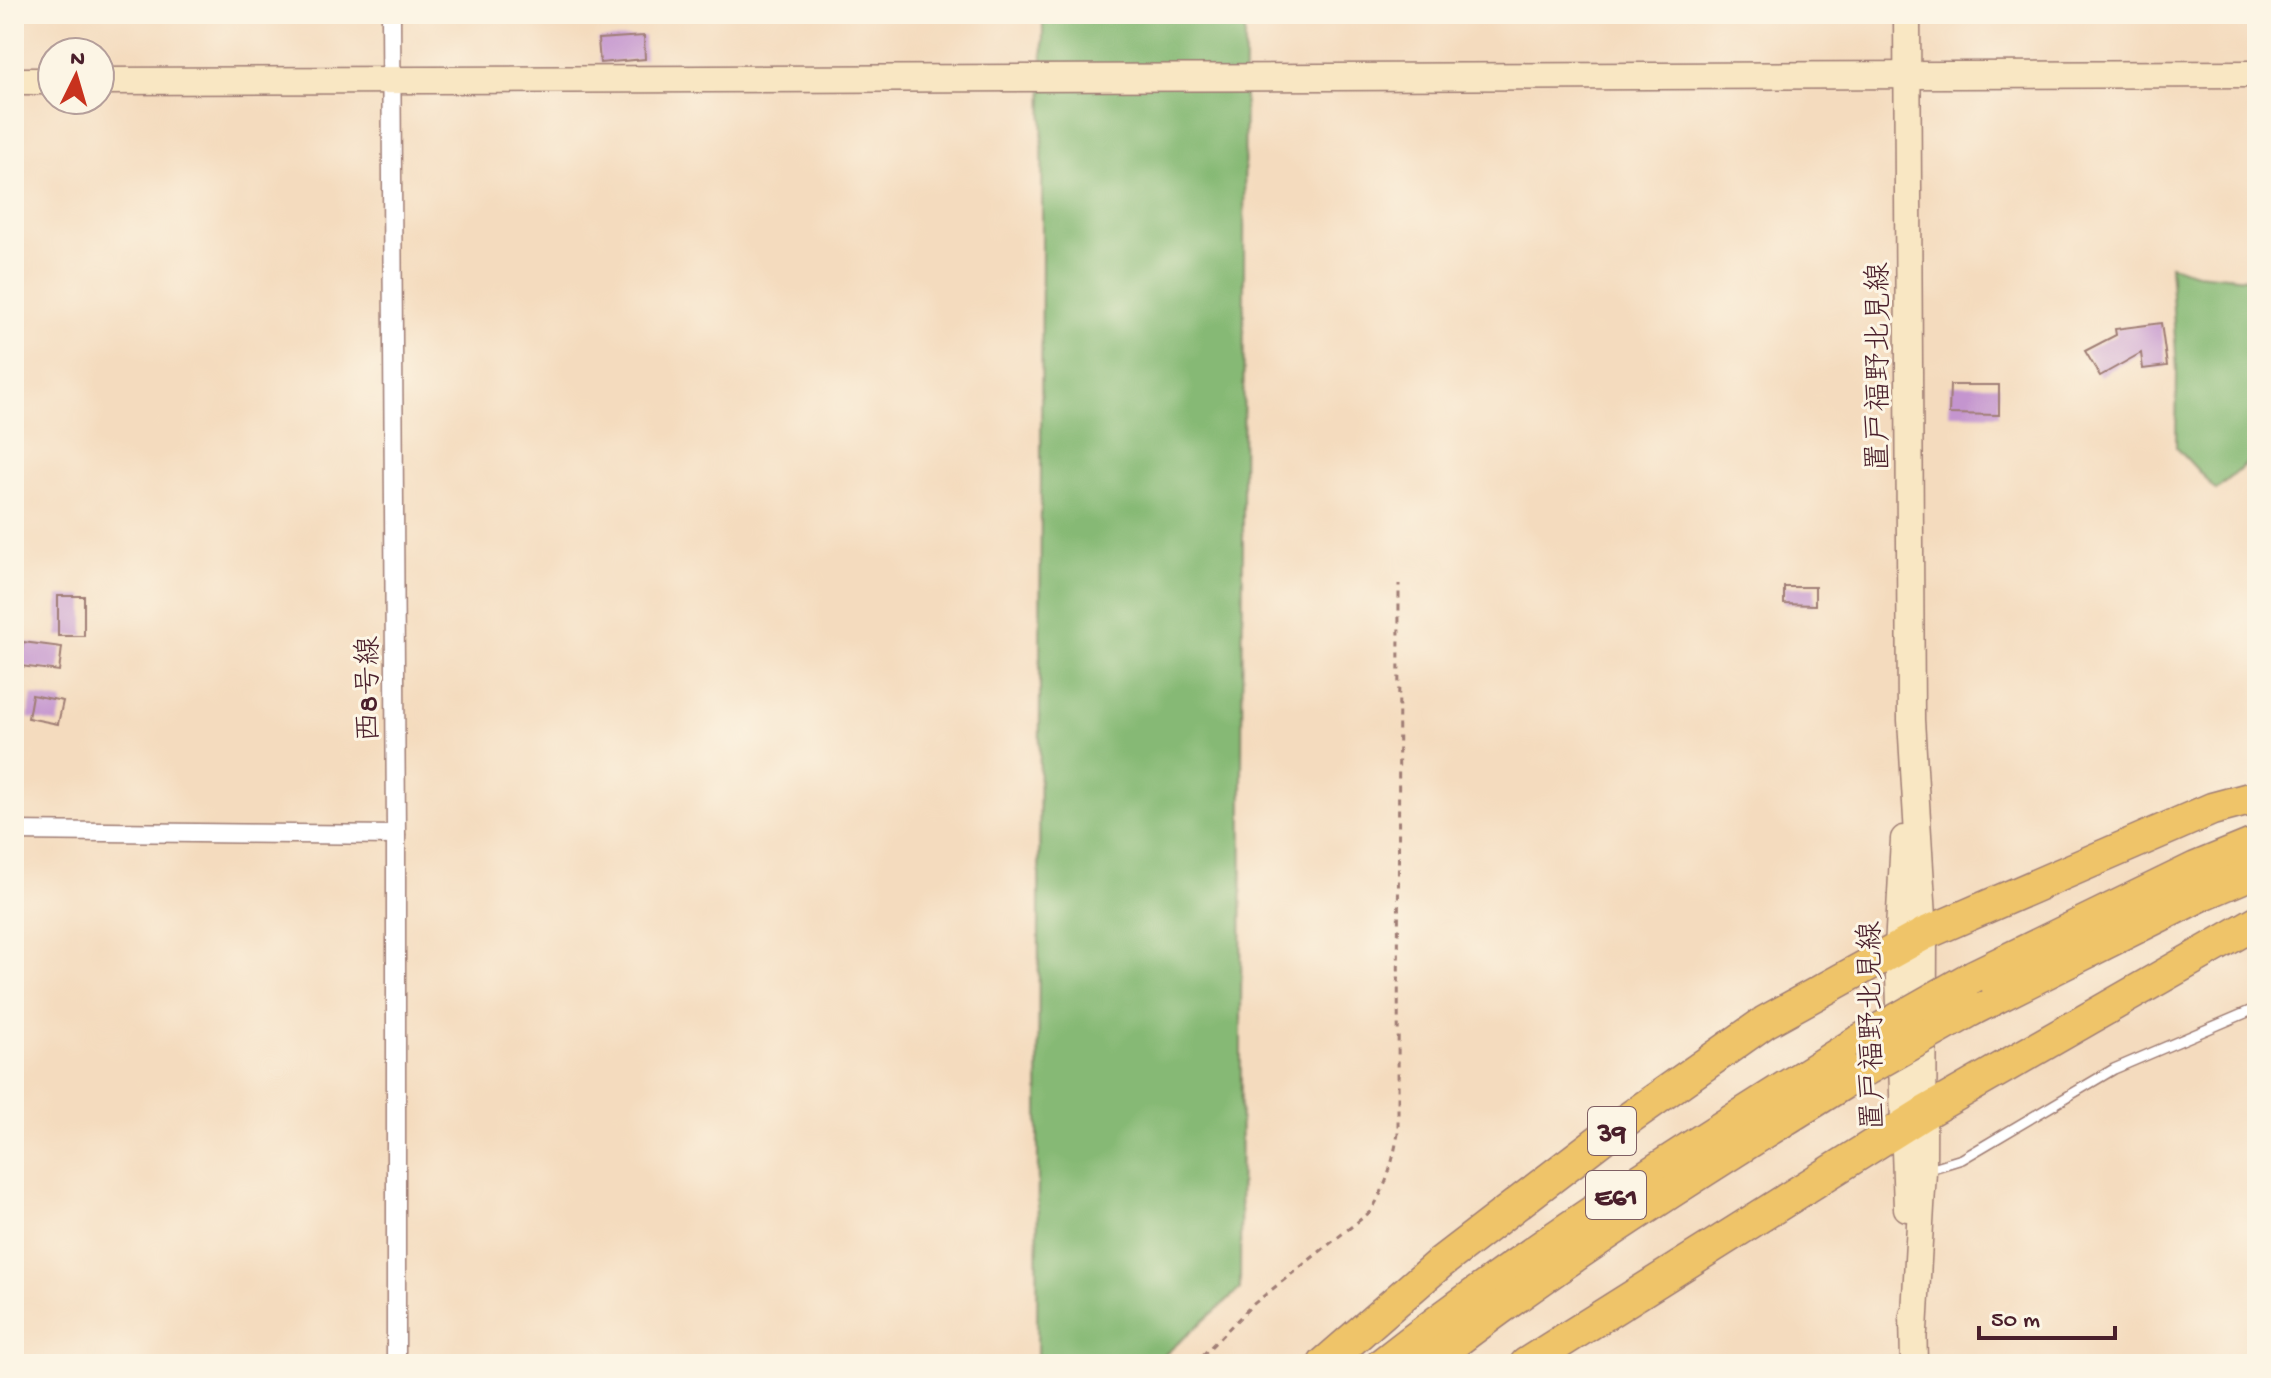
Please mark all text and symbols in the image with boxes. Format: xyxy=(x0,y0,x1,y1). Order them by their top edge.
north arrow xyxy=(36,36,116,116)
text: N xyxy=(69,46,86,74)
street label: 置戸福野北見線 xyxy=(1862,262,1899,472)
street label: 西8号線 xyxy=(352,636,389,742)
street label: 置戸福野北見線 xyxy=(1853,921,1894,1131)
road number: 39 xyxy=(1588,1107,1636,1155)
road number: E61 xyxy=(1586,1171,1646,1219)
scale bar xyxy=(1979,1290,2115,1340)
text: 50 m xyxy=(1991,1307,2040,1336)

